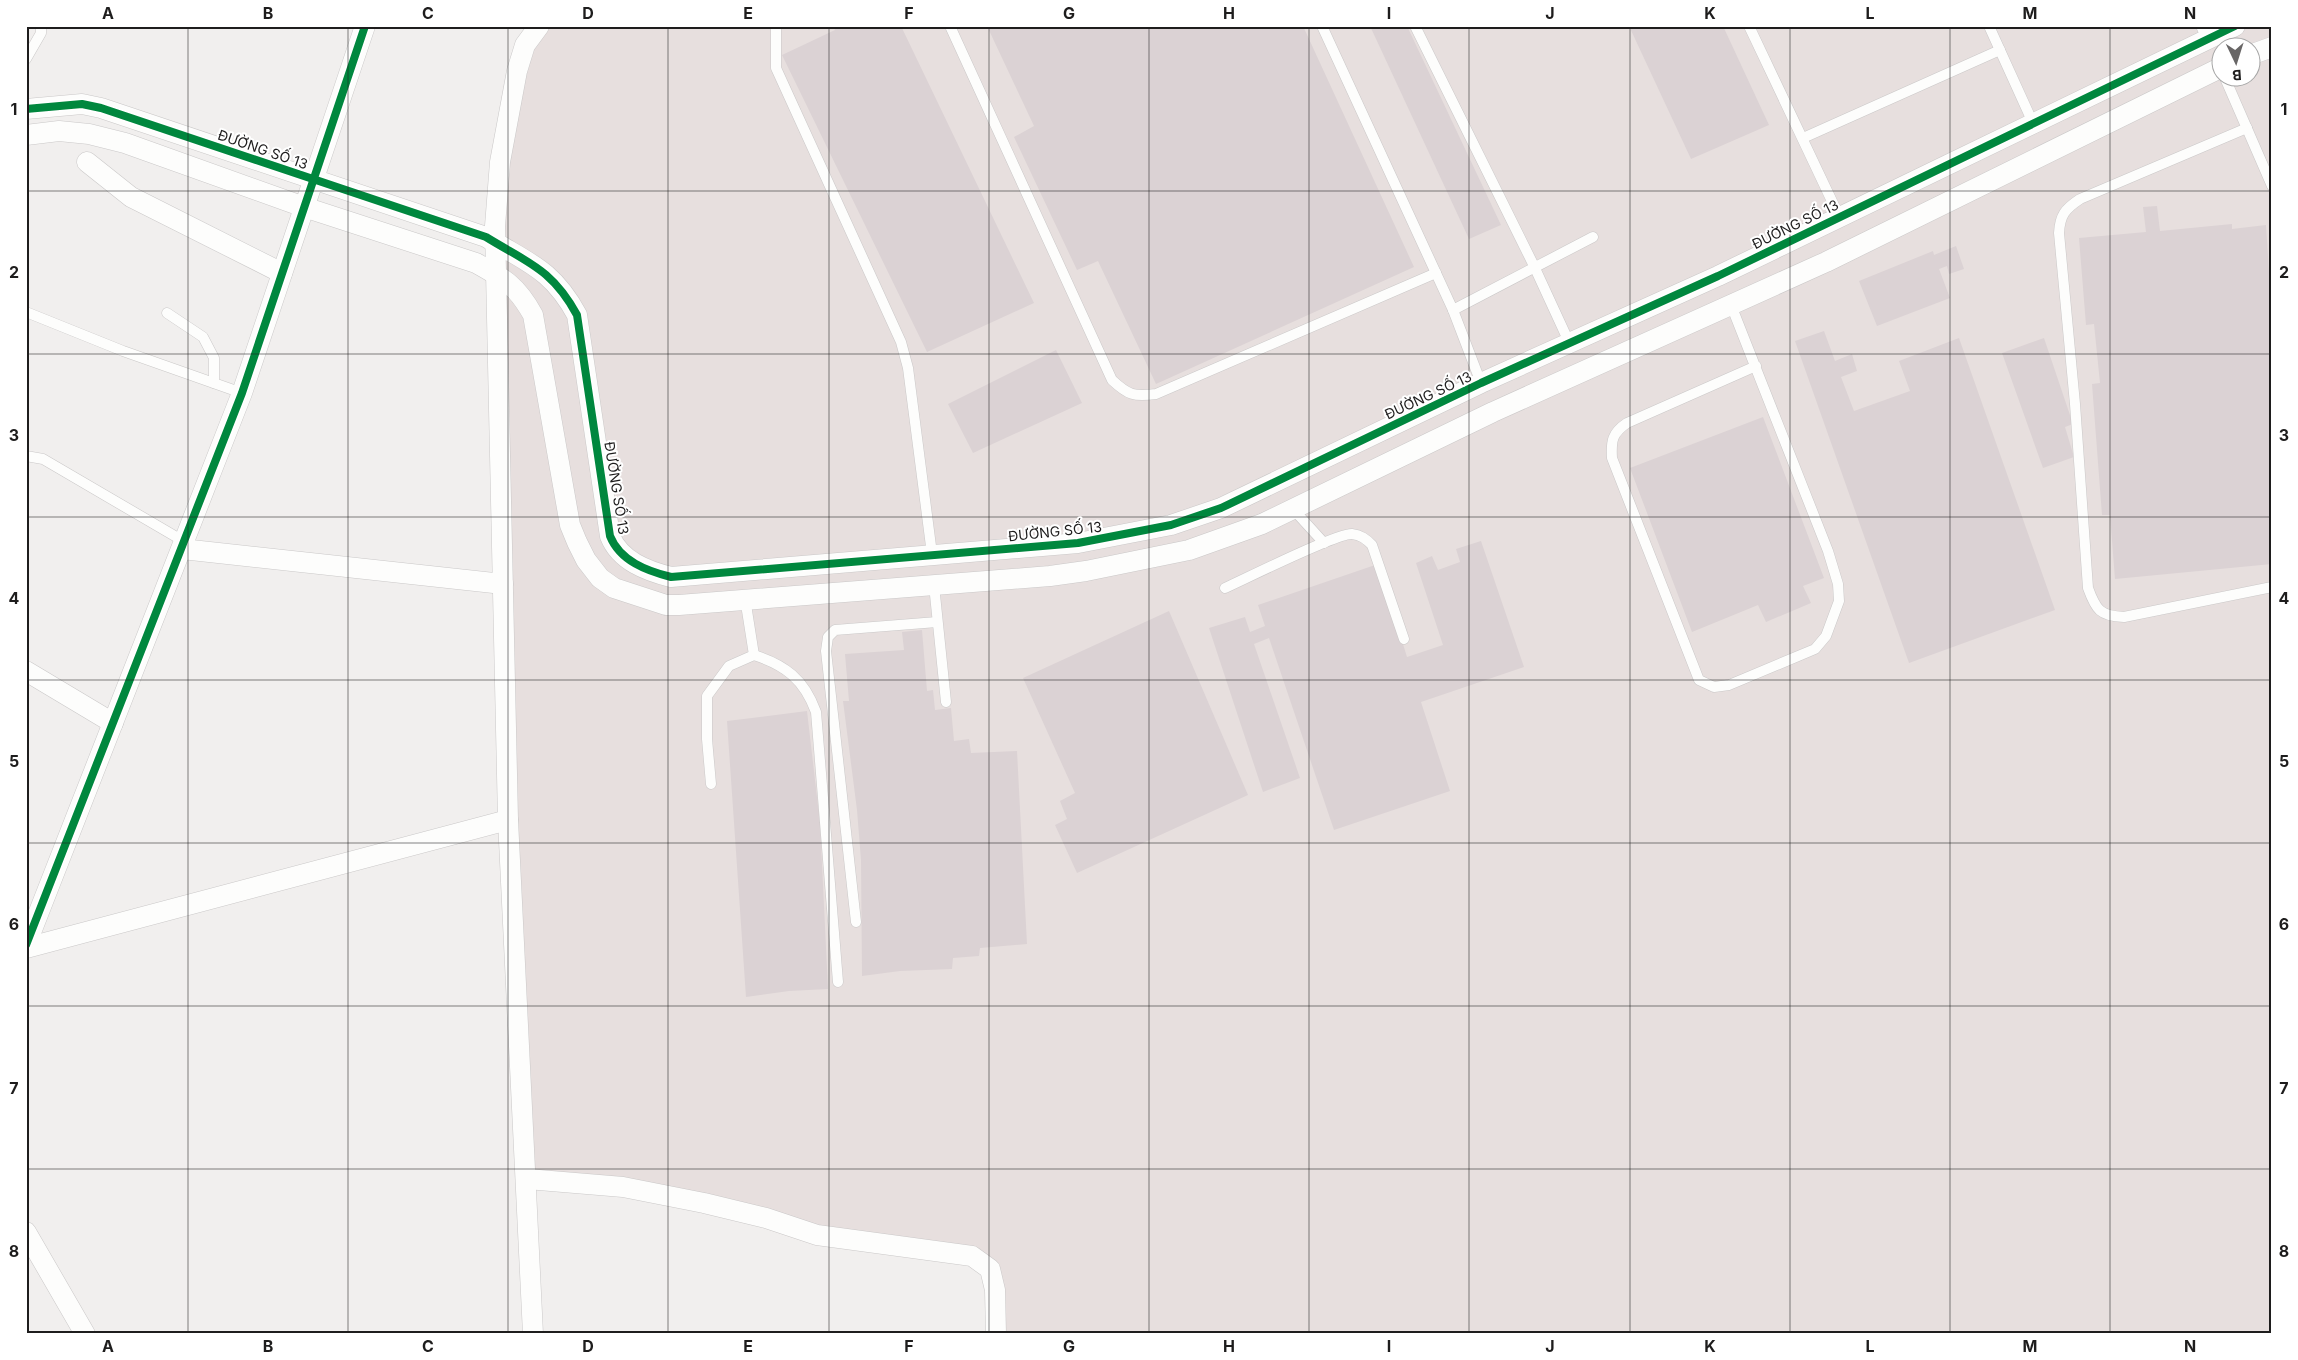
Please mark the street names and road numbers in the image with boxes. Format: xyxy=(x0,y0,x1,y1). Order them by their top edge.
street label: ĐƯỜNG SỐ 13 xyxy=(216,123,311,172)
street label: ĐƯỜNG SỐ 13 xyxy=(1748,193,1841,252)
street label: ĐƯỜNG SỐ 13 xyxy=(1381,365,1474,423)
street label: ĐƯỜNG SỐ 13 xyxy=(601,440,636,536)
street label: ĐƯỜNG SỐ 13 xyxy=(1007,515,1103,544)

